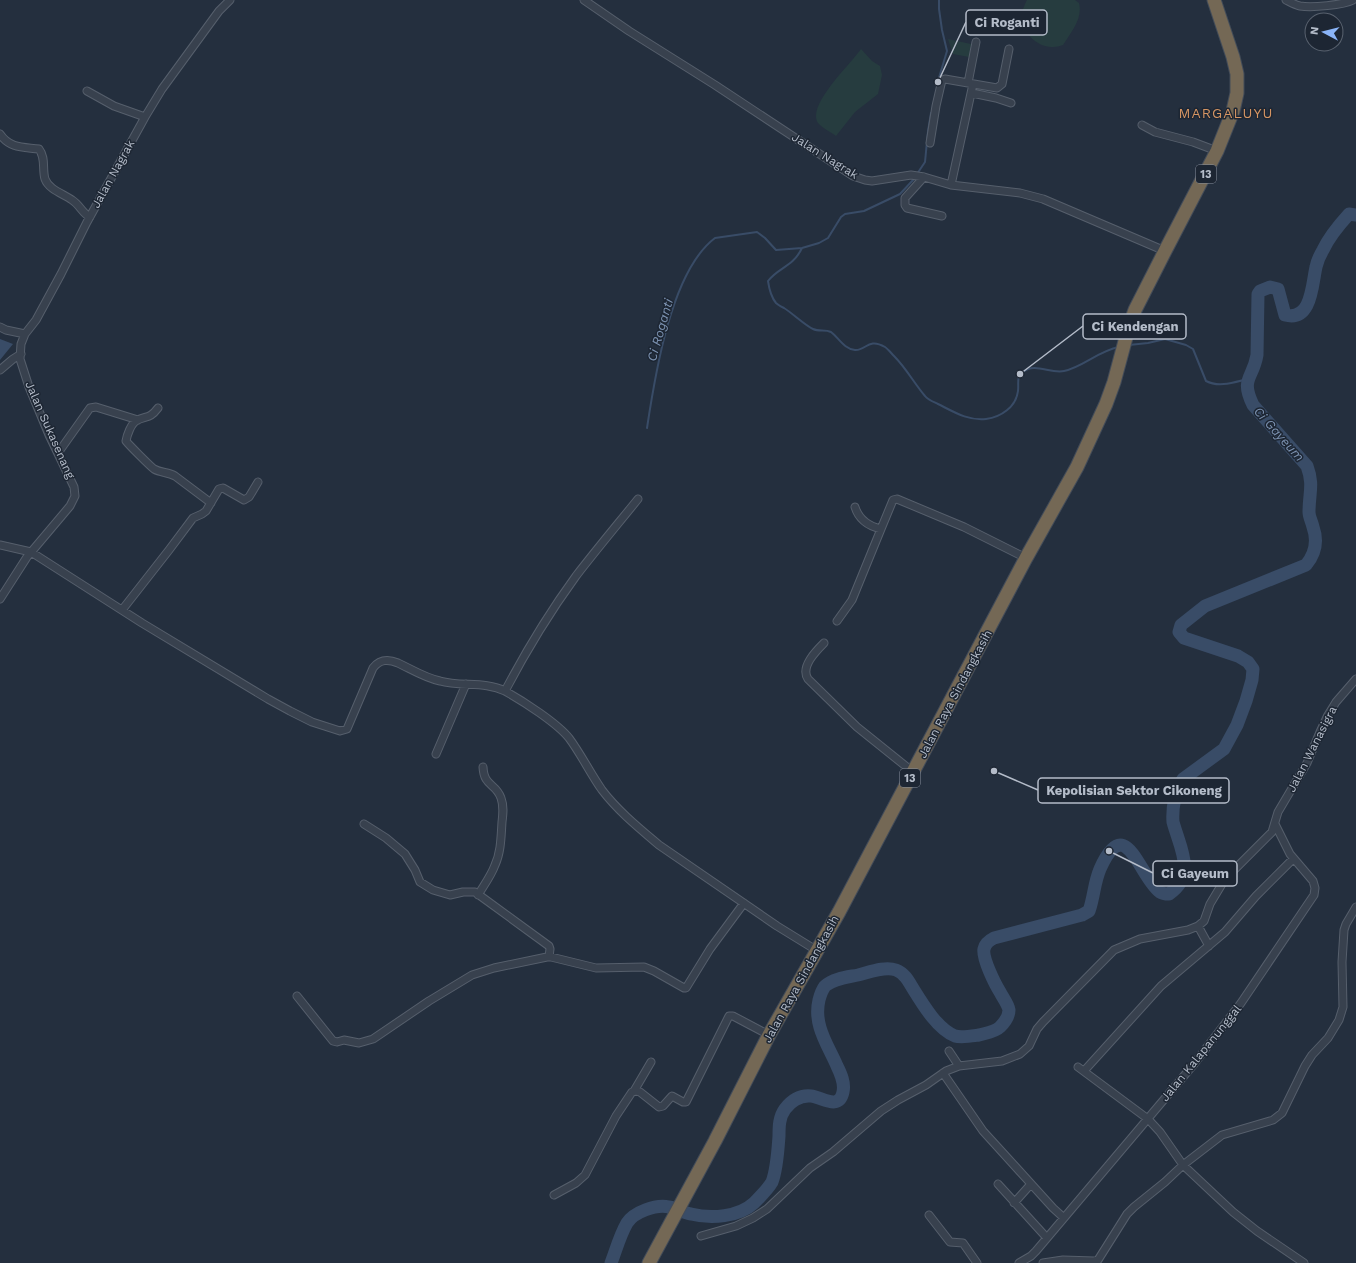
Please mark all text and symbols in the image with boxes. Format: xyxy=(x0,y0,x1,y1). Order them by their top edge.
callout: Ci Roganti xyxy=(966,10,1047,35)
north arrow xyxy=(1304,12,1344,52)
text: Ci Roganti xyxy=(974,15,1040,30)
text: N xyxy=(1308,26,1322,36)
district label: MARGALUYU xyxy=(1179,105,1273,121)
street label: Jalan Nagrak xyxy=(789,130,861,182)
street label: Jalan Nagrak xyxy=(89,137,138,210)
road number: 13 xyxy=(1196,165,1216,183)
water label: Ci Roganti xyxy=(644,296,676,363)
callout: Ci Kendengan xyxy=(1083,314,1186,339)
text: Ci Kendengan xyxy=(1091,319,1179,334)
street label: Jalan Sukasenang xyxy=(22,379,78,481)
water label: Ci Gayeum xyxy=(1251,404,1307,464)
street label: Jalan Raya Sindangkasih xyxy=(915,627,995,761)
street label: Jalan Wanasigra xyxy=(1284,704,1340,794)
road number: 13 xyxy=(900,769,920,787)
callout: Kepolisian Sektor Cikoneng xyxy=(1038,778,1229,803)
text: Kepolisian Sektor Cikoneng xyxy=(1046,783,1223,798)
callout: Ci Gayeum xyxy=(1153,861,1237,886)
text: Ci Gayeum xyxy=(1161,866,1229,881)
street label: Jalan Raya Sindangkasih xyxy=(760,913,842,1045)
street label: Jalan Kalapanunggal xyxy=(1158,1002,1244,1104)

